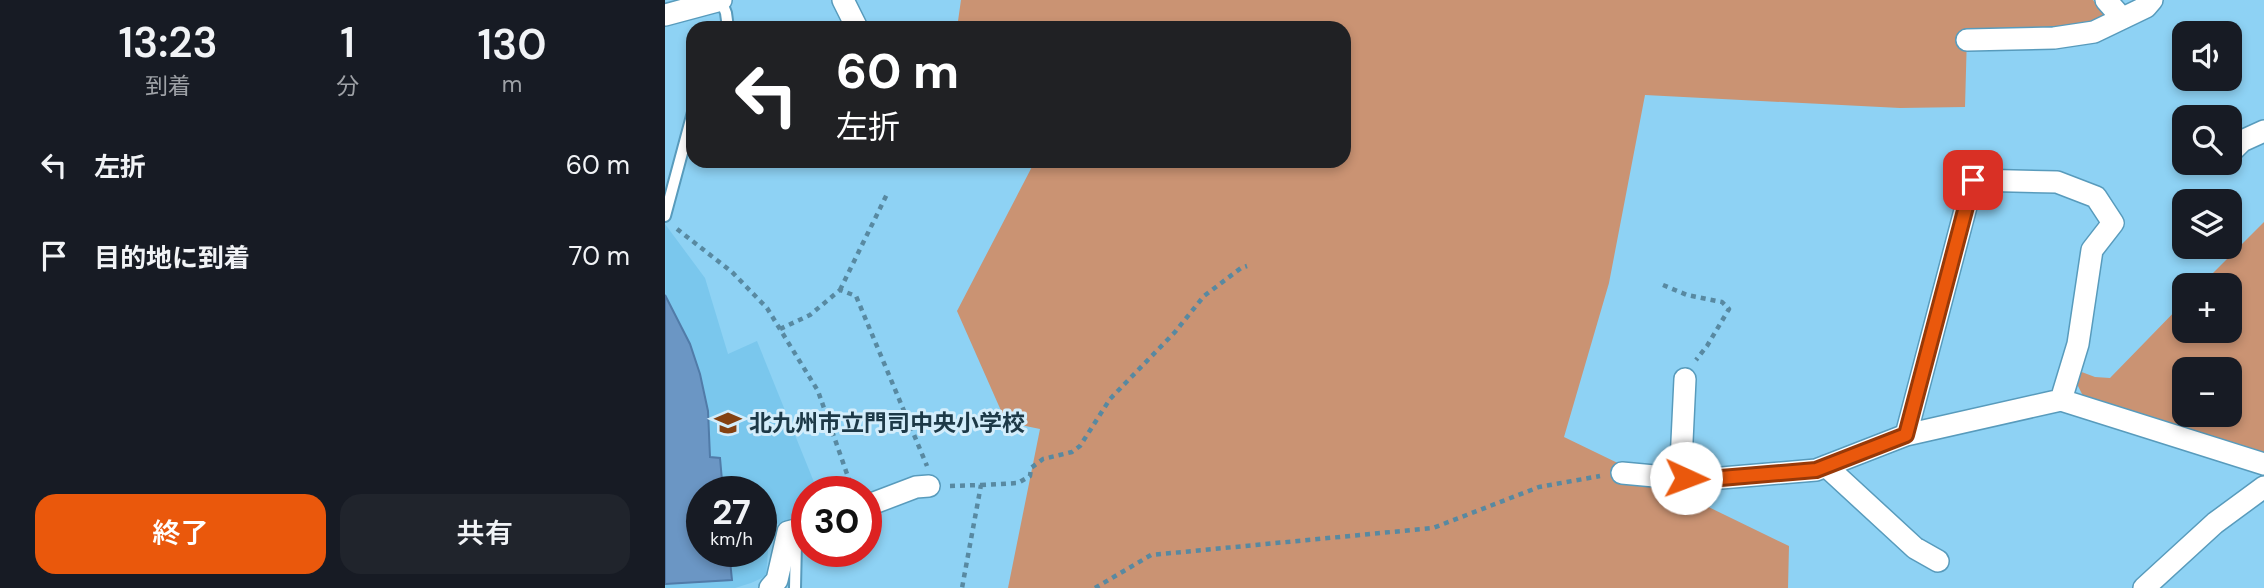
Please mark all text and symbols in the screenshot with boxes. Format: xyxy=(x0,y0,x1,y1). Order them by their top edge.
text: 13:23 xyxy=(118,15,218,70)
text: 1 xyxy=(340,15,355,70)
text: 130 xyxy=(477,17,547,72)
map controls xyxy=(2172,21,2242,427)
button: sound xyxy=(2172,21,2242,91)
text: 60 m xyxy=(836,39,959,103)
icon: left xyxy=(721,49,812,140)
text: m xyxy=(502,69,522,99)
text: 到着 xyxy=(145,71,191,101)
text: 分 xyxy=(336,71,359,101)
button: search xyxy=(2172,105,2242,175)
text: 左折 xyxy=(836,106,900,148)
icon: left xyxy=(35,146,73,184)
text: 60 m xyxy=(566,148,630,182)
text: 左折 xyxy=(94,150,146,184)
pin xyxy=(1943,150,2003,210)
icon: arrive xyxy=(1954,161,1992,199)
button: layers xyxy=(2172,189,2242,259)
icon: arrive xyxy=(35,237,73,275)
text: 70 m xyxy=(569,239,630,273)
text: 目的地に到着 xyxy=(94,241,250,275)
button: + xyxy=(2172,273,2242,343)
button: − xyxy=(2172,357,2242,427)
school or university icon: 北九州市立門司中央小学校 xyxy=(713,408,743,438)
place label: 北九州市立門司中央小学校 xyxy=(749,408,1025,438)
position arrow xyxy=(1649,441,1723,515)
speed limit sign: 30 xyxy=(791,476,882,567)
text: 27 xyxy=(712,489,751,535)
button: 終了 xyxy=(35,494,326,574)
button: 共有 xyxy=(340,494,630,574)
text: km/h xyxy=(710,527,753,551)

